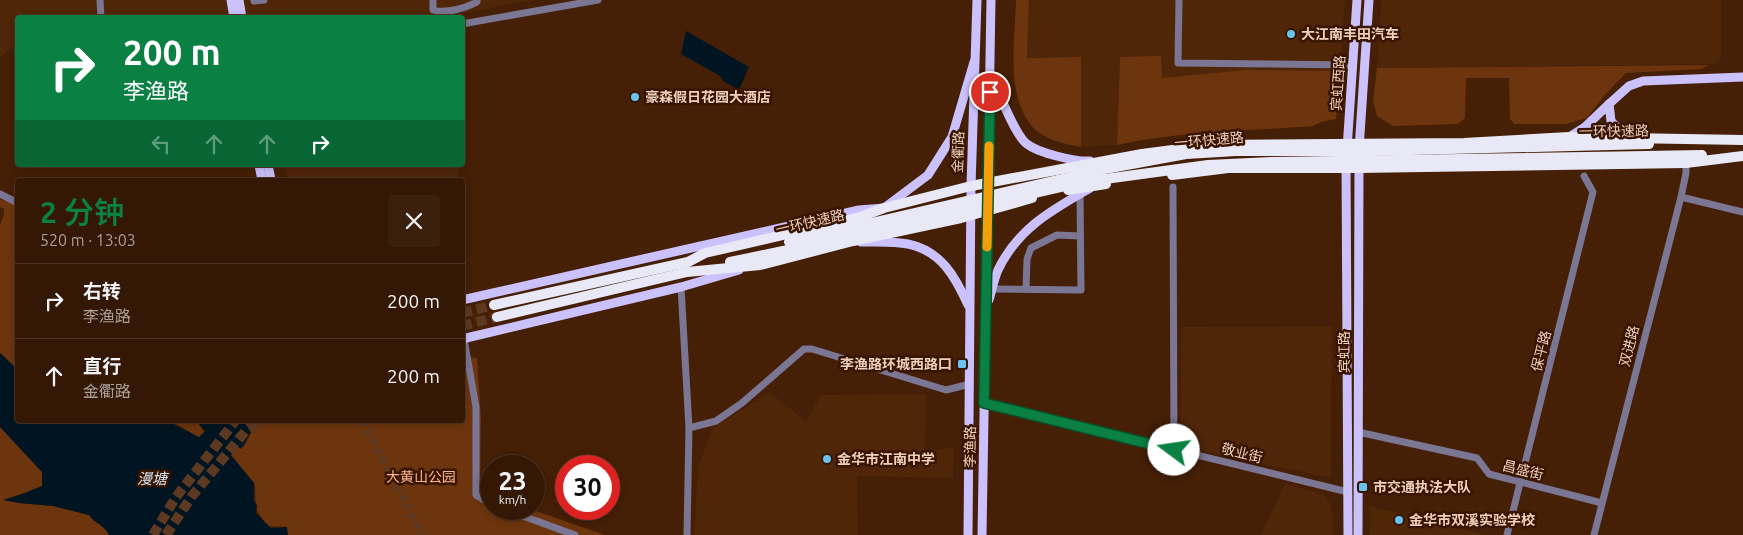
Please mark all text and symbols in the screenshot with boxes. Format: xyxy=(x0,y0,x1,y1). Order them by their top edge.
place label: 大江南丰田汽车 xyxy=(1301,26,1399,42)
marker: 大江南丰田汽车 xyxy=(1285,28,1297,40)
text: 200 m xyxy=(123,32,221,72)
icon: right xyxy=(40,35,105,100)
street label: 宾虹西路 xyxy=(1328,55,1348,111)
pin xyxy=(969,71,1011,113)
text: 李渔路 xyxy=(123,78,189,103)
icon: arrive xyxy=(976,78,1004,106)
place label: 豪森假日花园大酒店 xyxy=(645,89,771,105)
marker: 豪森假日花园大酒店 xyxy=(629,91,641,103)
street label: 一环快速路 xyxy=(1579,122,1649,140)
street label: 一环快速路 xyxy=(1173,129,1245,151)
icon: left xyxy=(147,130,175,158)
icon: ahead xyxy=(200,130,228,158)
icon: ahead xyxy=(253,130,281,158)
icon: right xyxy=(306,130,334,158)
street label: 金衢路 xyxy=(949,131,967,173)
text: 2 分钟 xyxy=(40,195,124,229)
button: close xyxy=(388,195,440,247)
street label: 一环快速路 xyxy=(774,206,846,238)
text: 520 m · 13:03 xyxy=(40,231,136,249)
text: 右转 xyxy=(83,280,121,302)
icon: right xyxy=(40,287,68,315)
text: 200 m xyxy=(387,290,440,312)
text: 李渔路 xyxy=(83,307,131,325)
street label: 双进路 xyxy=(1616,324,1642,368)
street label: 保平路 xyxy=(1528,329,1554,373)
street label: 宾虹路 xyxy=(1336,331,1352,373)
text: 直行 xyxy=(83,355,121,377)
place label: 李渔路环城西路口 xyxy=(840,356,952,372)
marker: 李渔路环城西路口 xyxy=(956,358,968,370)
icon: ahead xyxy=(40,362,68,390)
text: 200 m xyxy=(387,365,440,387)
text: 金衢路 xyxy=(83,382,131,400)
position arrow xyxy=(1147,423,1199,475)
street label: 李渔路 xyxy=(962,426,978,468)
street label: 敬业街 xyxy=(1220,440,1264,466)
place label: 金华市江南中学 xyxy=(837,451,935,467)
marker: 金华市江南中学 xyxy=(821,453,833,465)
speed limit sign: 30 xyxy=(555,455,620,520)
street label: 昌盛街 xyxy=(1501,457,1545,483)
text: 23 xyxy=(498,467,527,495)
park label: 大黄山公园 xyxy=(386,469,456,485)
water label: 漫塘 xyxy=(137,470,170,487)
place label: 市交通执法大队 xyxy=(1373,479,1471,495)
marker: 市交通执法大队 xyxy=(1357,481,1369,493)
text: km/h xyxy=(499,493,526,506)
place label: 金华市双溪实验学校 xyxy=(1409,512,1535,528)
marker: 金华市双溪实验学校 xyxy=(1393,514,1405,526)

